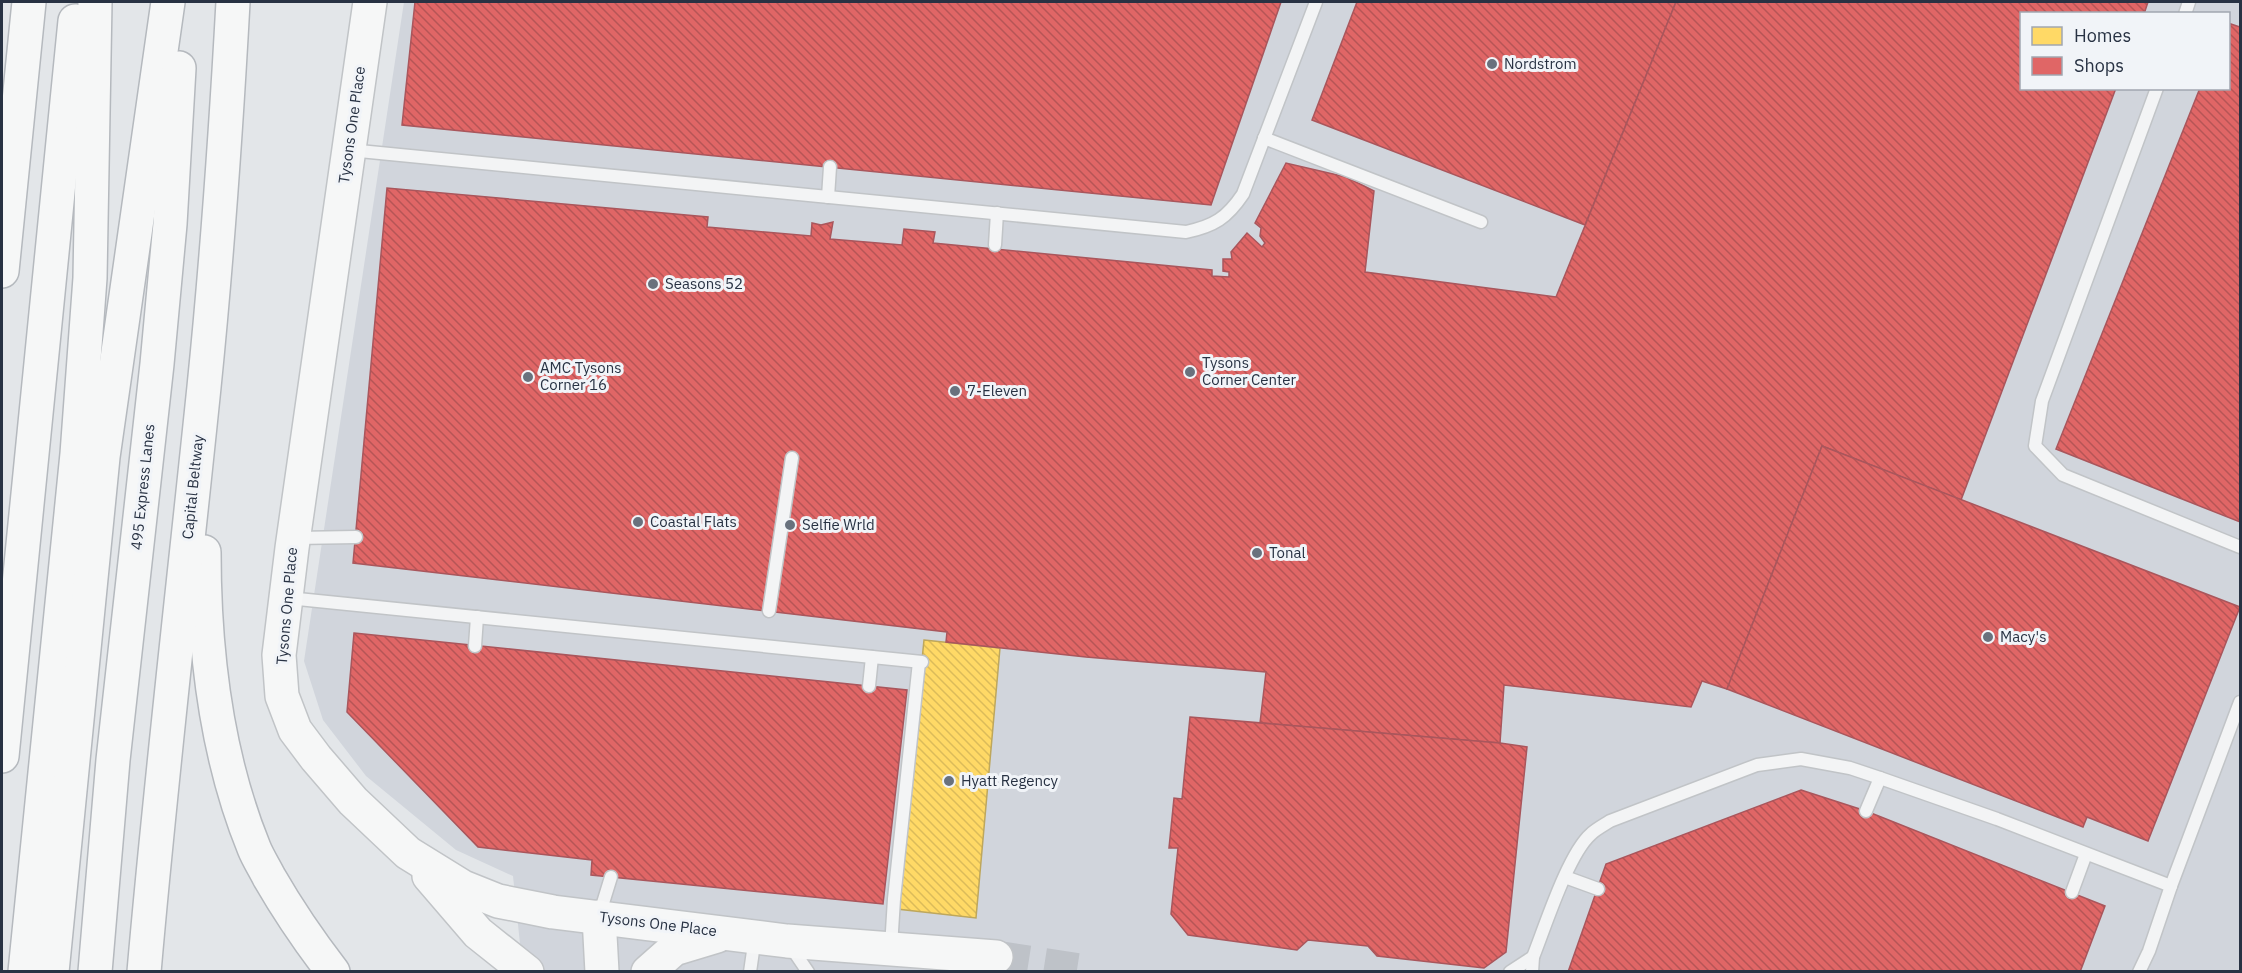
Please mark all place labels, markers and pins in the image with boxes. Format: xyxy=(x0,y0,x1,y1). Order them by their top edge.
place label: Nordstrom xyxy=(1504,54,1577,73)
marker: Nordstrom xyxy=(1485,57,1499,71)
place label: Seasons 52 xyxy=(665,274,743,293)
marker: Seasons 52 xyxy=(646,277,660,291)
place label: Tysons Corner Center xyxy=(1202,353,1297,389)
place label: AMC Tysons Corner 16 xyxy=(540,358,622,394)
marker: Tysons Corner Center xyxy=(1183,365,1197,379)
marker: AMC Tysons Corner 16 xyxy=(521,370,535,384)
place label: 7-Eleven xyxy=(967,381,1027,400)
marker: 7-Eleven xyxy=(948,384,962,398)
place label: Coastal Flats xyxy=(650,512,737,531)
marker: Coastal Flats xyxy=(631,515,645,529)
place label: Selfie Wrld xyxy=(802,515,875,534)
marker: Selfie Wrld xyxy=(783,518,797,532)
place label: Tonal xyxy=(1269,543,1306,562)
marker: Tonal xyxy=(1250,546,1264,560)
place label: Macy's xyxy=(2000,627,2046,646)
marker: Macy's xyxy=(1981,630,1995,644)
place label: Hyatt Regency xyxy=(961,771,1059,790)
marker: Hyatt Regency xyxy=(942,774,956,788)

